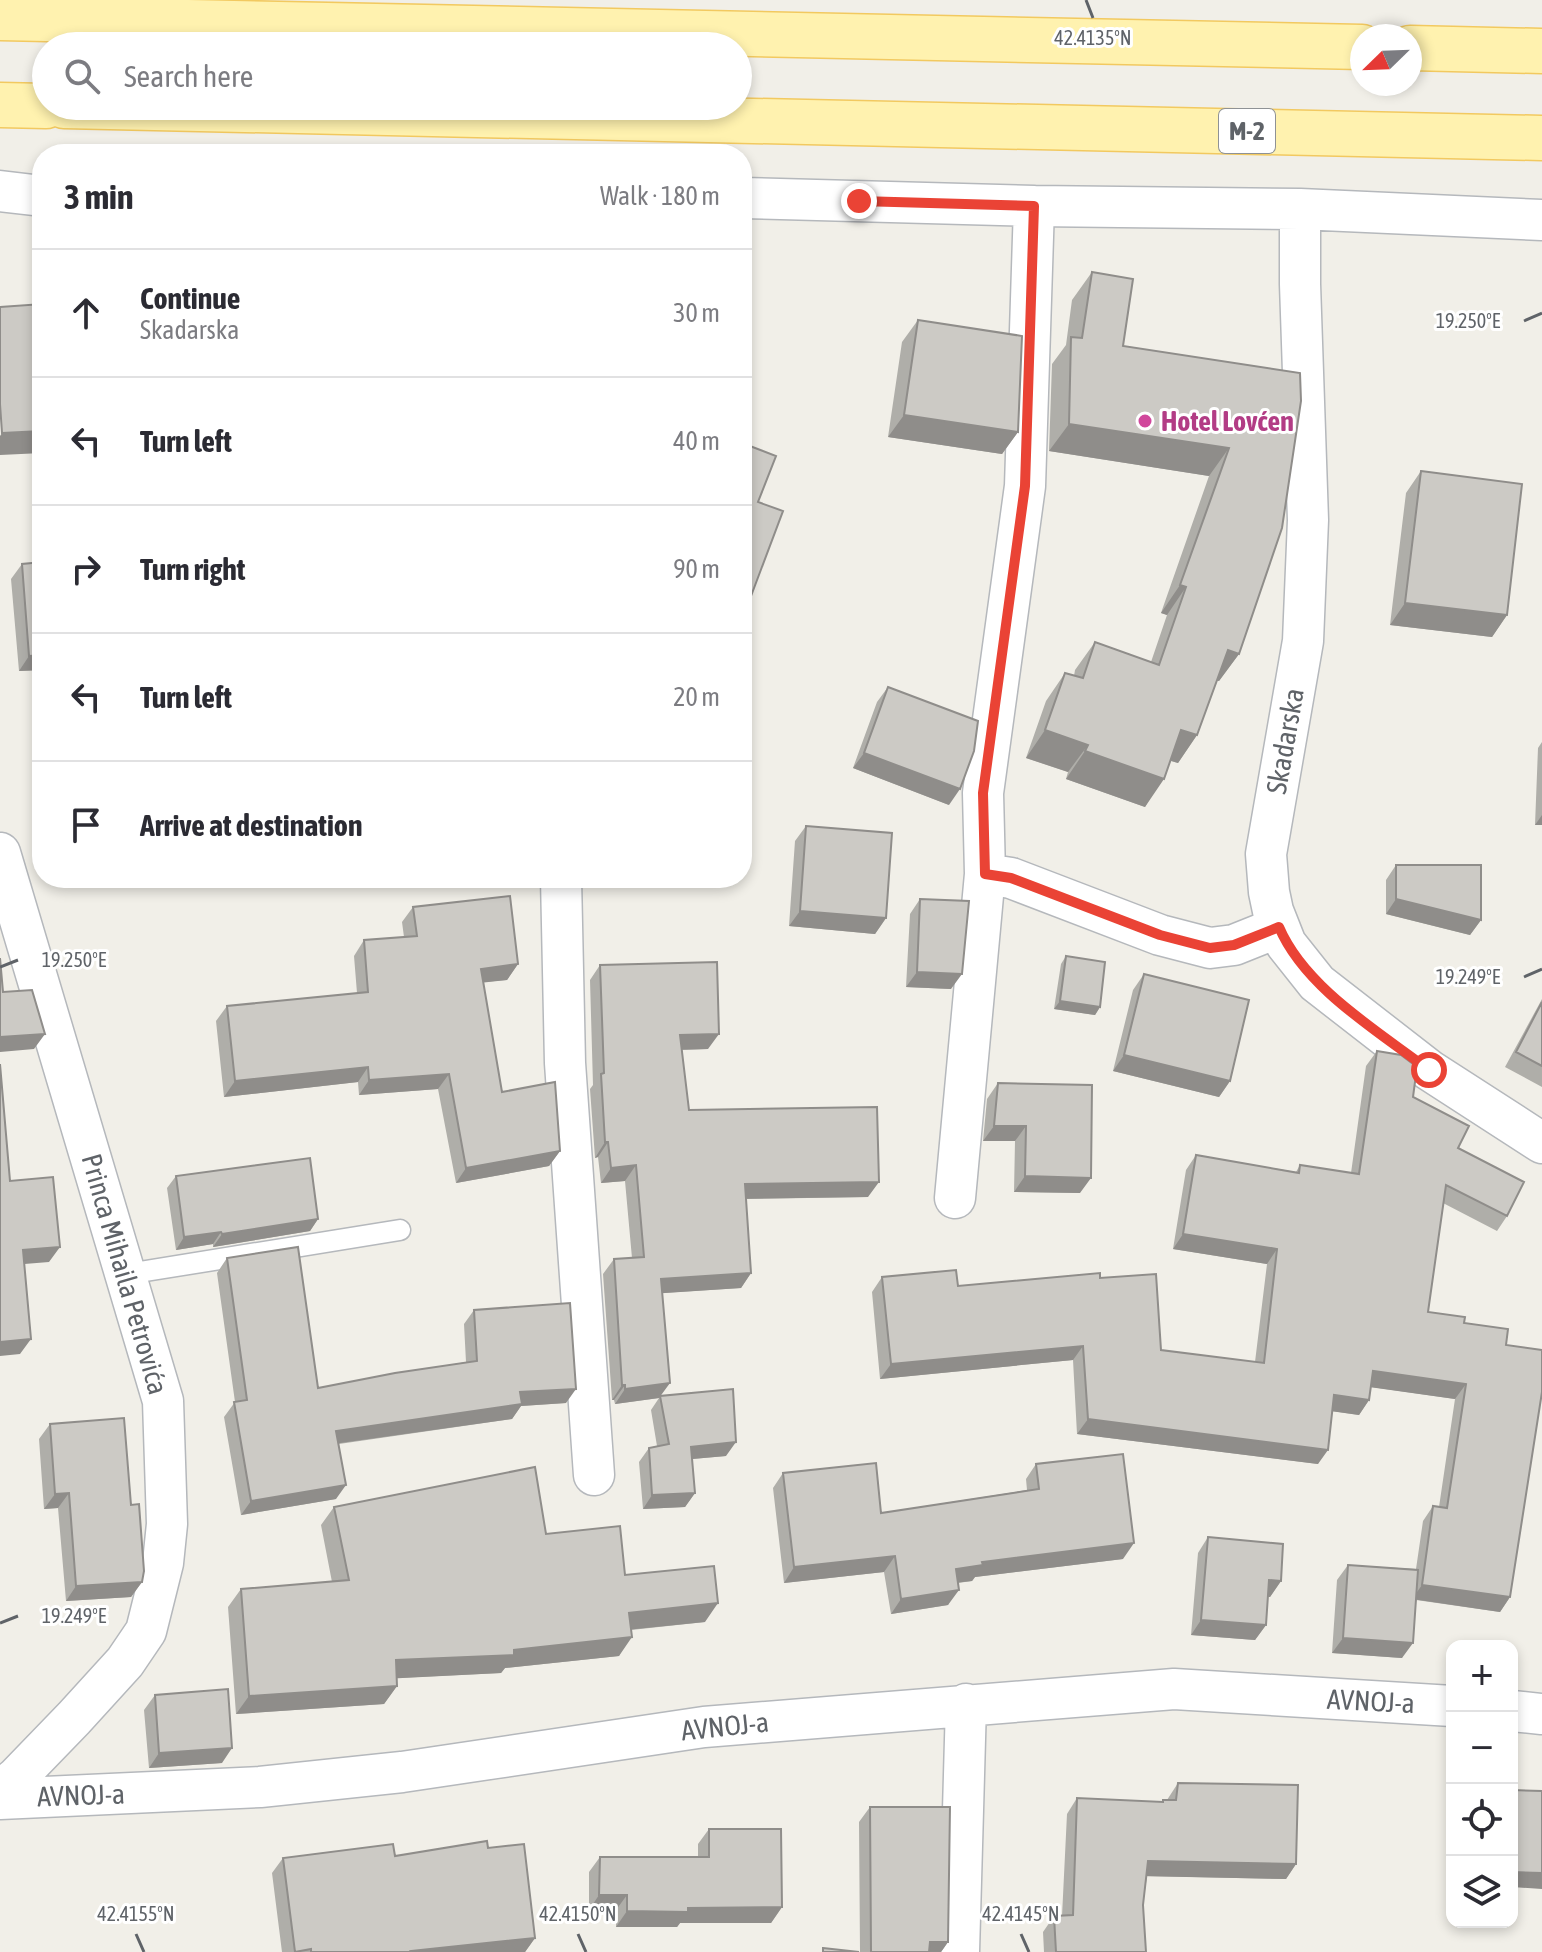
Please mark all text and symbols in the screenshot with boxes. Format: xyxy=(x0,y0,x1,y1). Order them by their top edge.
north arrow xyxy=(1350,24,1422,96)
text: 42.4135°N xyxy=(1054,26,1132,49)
search box xyxy=(32,32,752,120)
icon: search xyxy=(60,54,104,98)
text: Search here xyxy=(124,59,253,93)
road number: M-2 xyxy=(1219,109,1275,153)
text: 3 min xyxy=(64,177,133,216)
text: Walk · 180 m xyxy=(600,181,720,211)
route end xyxy=(841,183,877,219)
text: Continue xyxy=(140,281,240,315)
icon: ahead xyxy=(64,291,108,335)
text: 30 m xyxy=(673,298,720,328)
text: 19.250°E xyxy=(1436,309,1501,332)
text: Skadarska xyxy=(140,315,239,345)
place label: Hotel Lovćen xyxy=(1161,405,1294,437)
marker: Hotel Lovćen xyxy=(1136,412,1154,430)
icon: left xyxy=(64,419,108,463)
text: Turn left xyxy=(140,424,232,458)
text: 40 m xyxy=(673,426,720,456)
icon: right xyxy=(64,547,108,591)
text: Turn right xyxy=(140,552,246,586)
text: 90 m xyxy=(673,554,720,584)
icon: left xyxy=(64,675,108,719)
text: Turn left xyxy=(140,680,232,714)
text: 20 m xyxy=(673,682,720,712)
street label: Skadarska xyxy=(1260,686,1310,796)
icon: arrive xyxy=(64,803,108,847)
text: Arrive at destination xyxy=(140,808,362,842)
text: 19.250°E xyxy=(42,948,107,971)
text: 19.249°E xyxy=(1436,965,1501,988)
route start xyxy=(1411,1052,1447,1088)
street label: Princa Mihaila Petrovića xyxy=(75,1150,175,1398)
text: 19.249°E xyxy=(42,1604,107,1627)
map controls xyxy=(1446,1640,1518,1928)
button: + xyxy=(1446,1640,1518,1712)
street label: AVNOJ-a xyxy=(1326,1683,1416,1719)
street label: AVNOJ-a xyxy=(680,1705,770,1747)
button: − xyxy=(1446,1712,1518,1784)
street label: AVNOJ-a xyxy=(37,1777,125,1813)
button: locate xyxy=(1446,1784,1518,1856)
button: layers xyxy=(1446,1856,1518,1928)
text: 42.4155°N xyxy=(97,1902,175,1925)
text: 42.4150°N xyxy=(539,1902,617,1925)
text: 42.4145°N xyxy=(982,1902,1060,1925)

